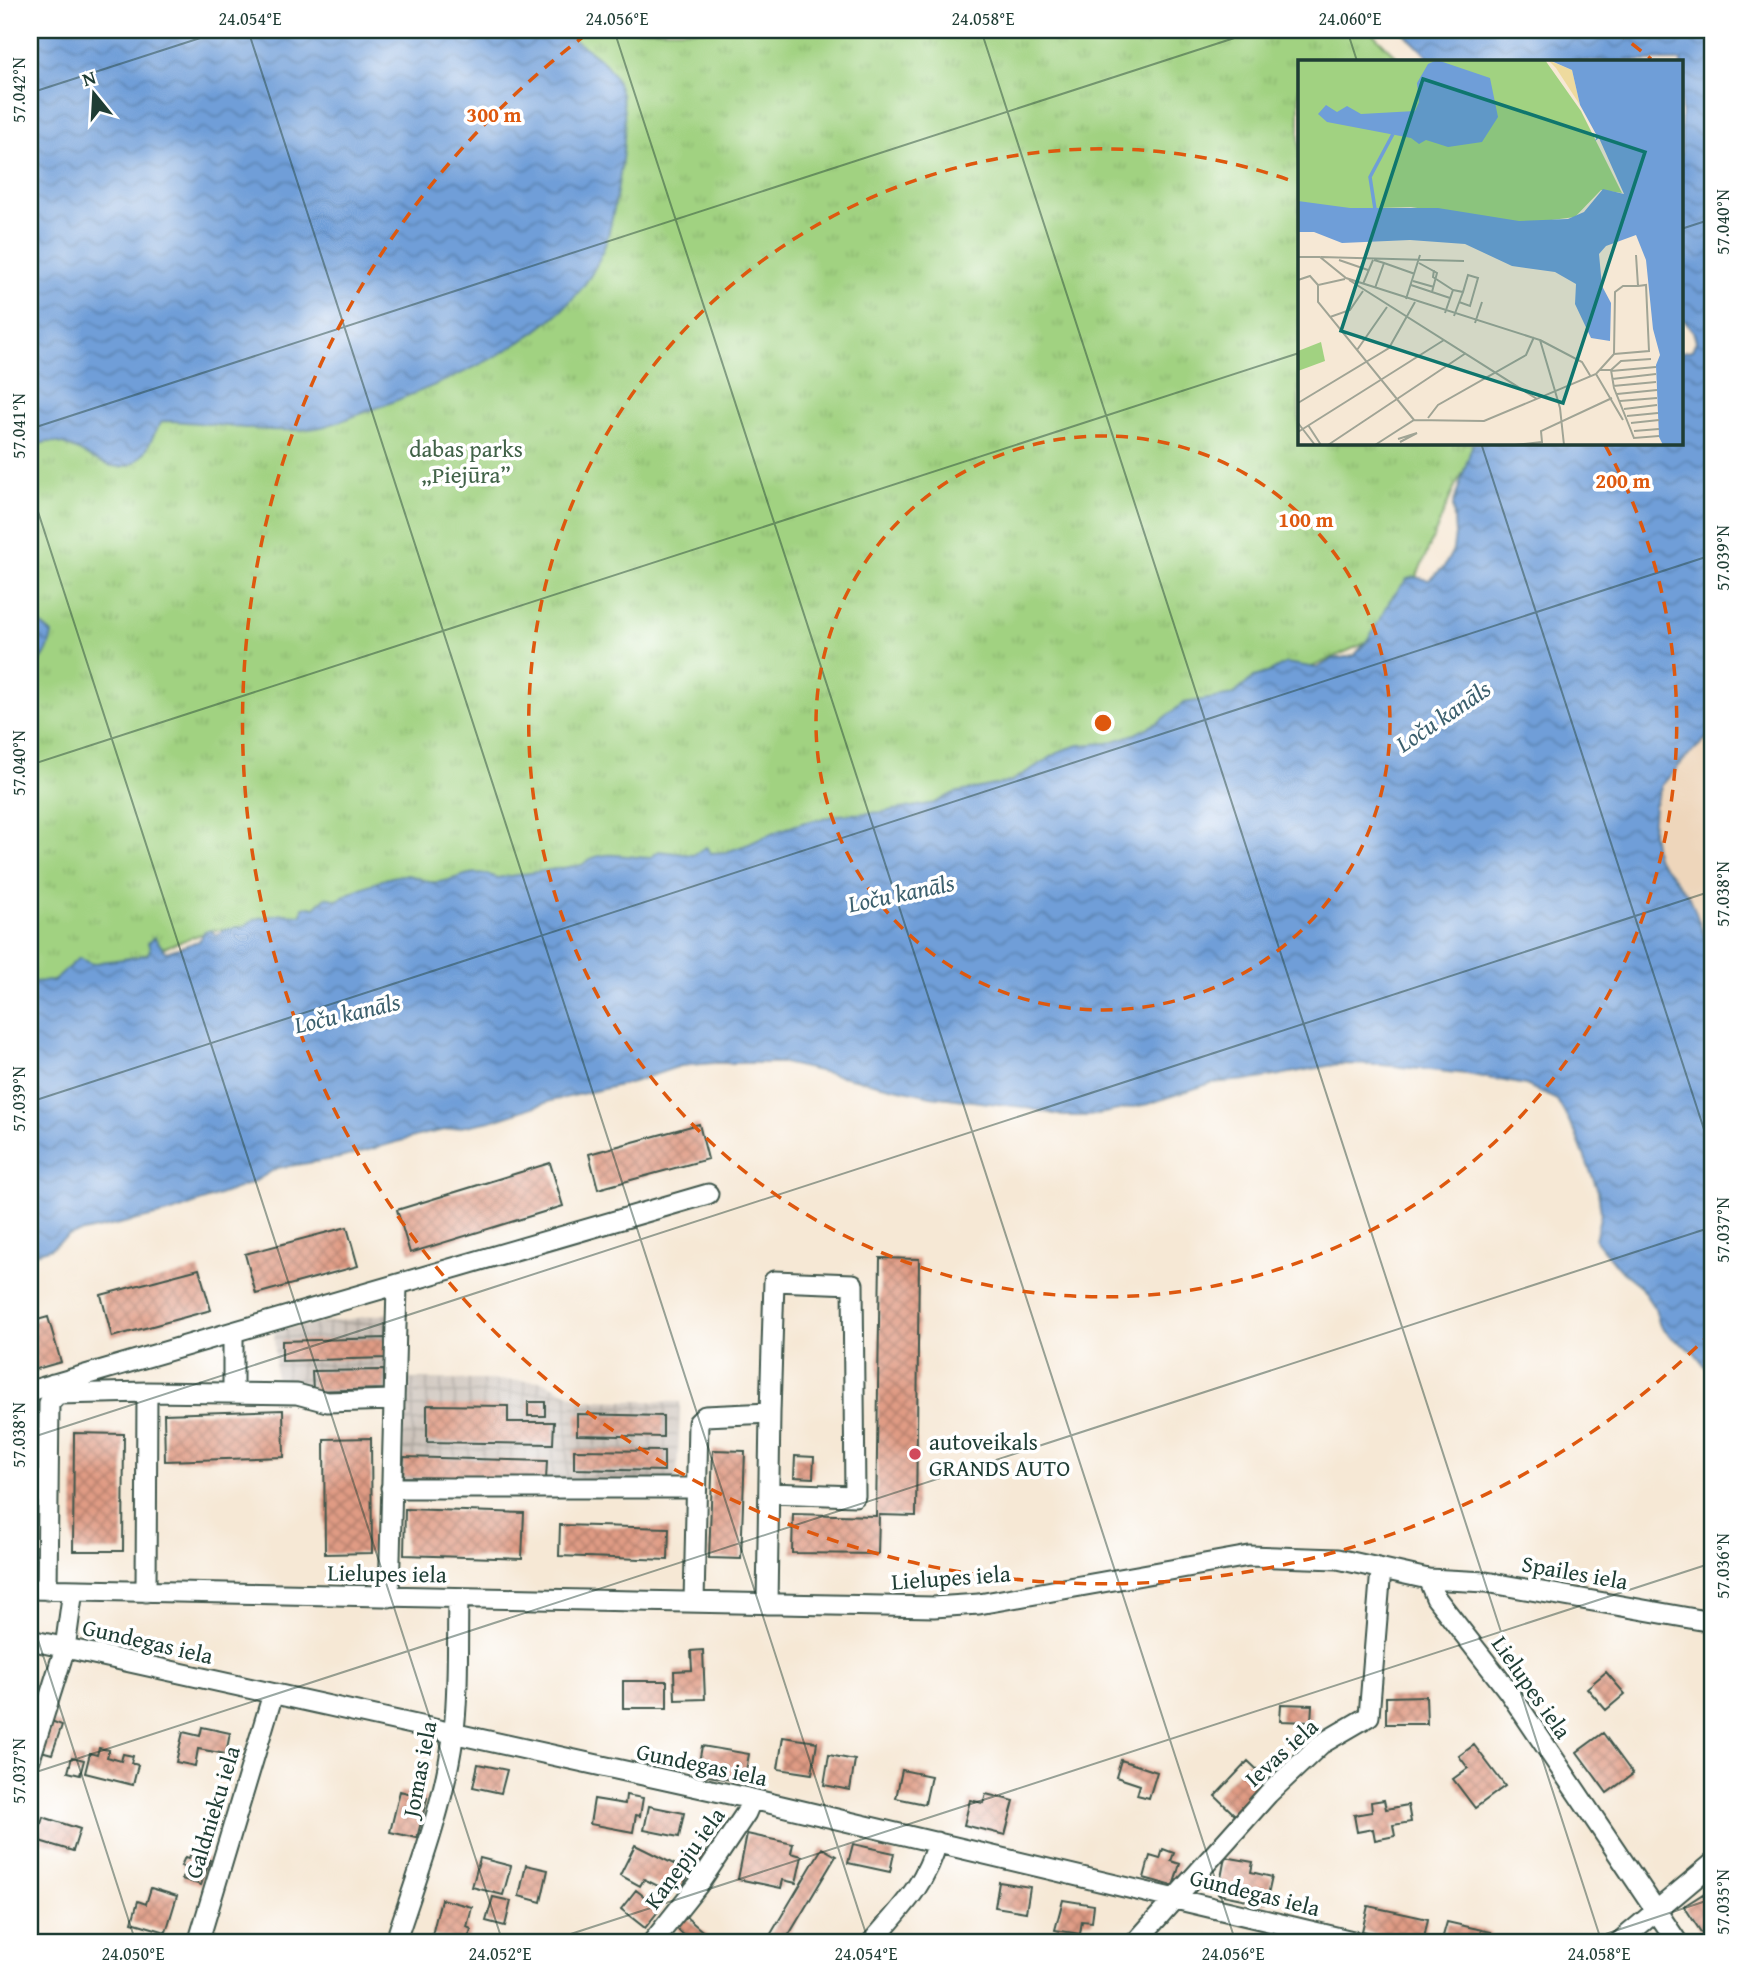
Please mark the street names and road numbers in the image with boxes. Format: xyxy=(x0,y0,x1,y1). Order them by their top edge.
street label: Spailes iela xyxy=(1519,1546,1631,1598)
street label: Lielupes iela xyxy=(327,1555,447,1591)
street label: Lielupes iela xyxy=(890,1556,1012,1598)
street label: Gundegas iela xyxy=(79,1610,217,1672)
street label: Lielupes iela xyxy=(1484,1629,1580,1745)
street label: Ievas iela xyxy=(1237,1710,1325,1794)
street label: Jomas iela xyxy=(393,1718,445,1823)
street label: Gundegas iela xyxy=(633,1734,771,1794)
street label: Galdnieku iela xyxy=(176,1742,248,1882)
street label: Kaņepju iela xyxy=(636,1800,732,1916)
street label: Gundegas iela xyxy=(1186,1860,1324,1924)

